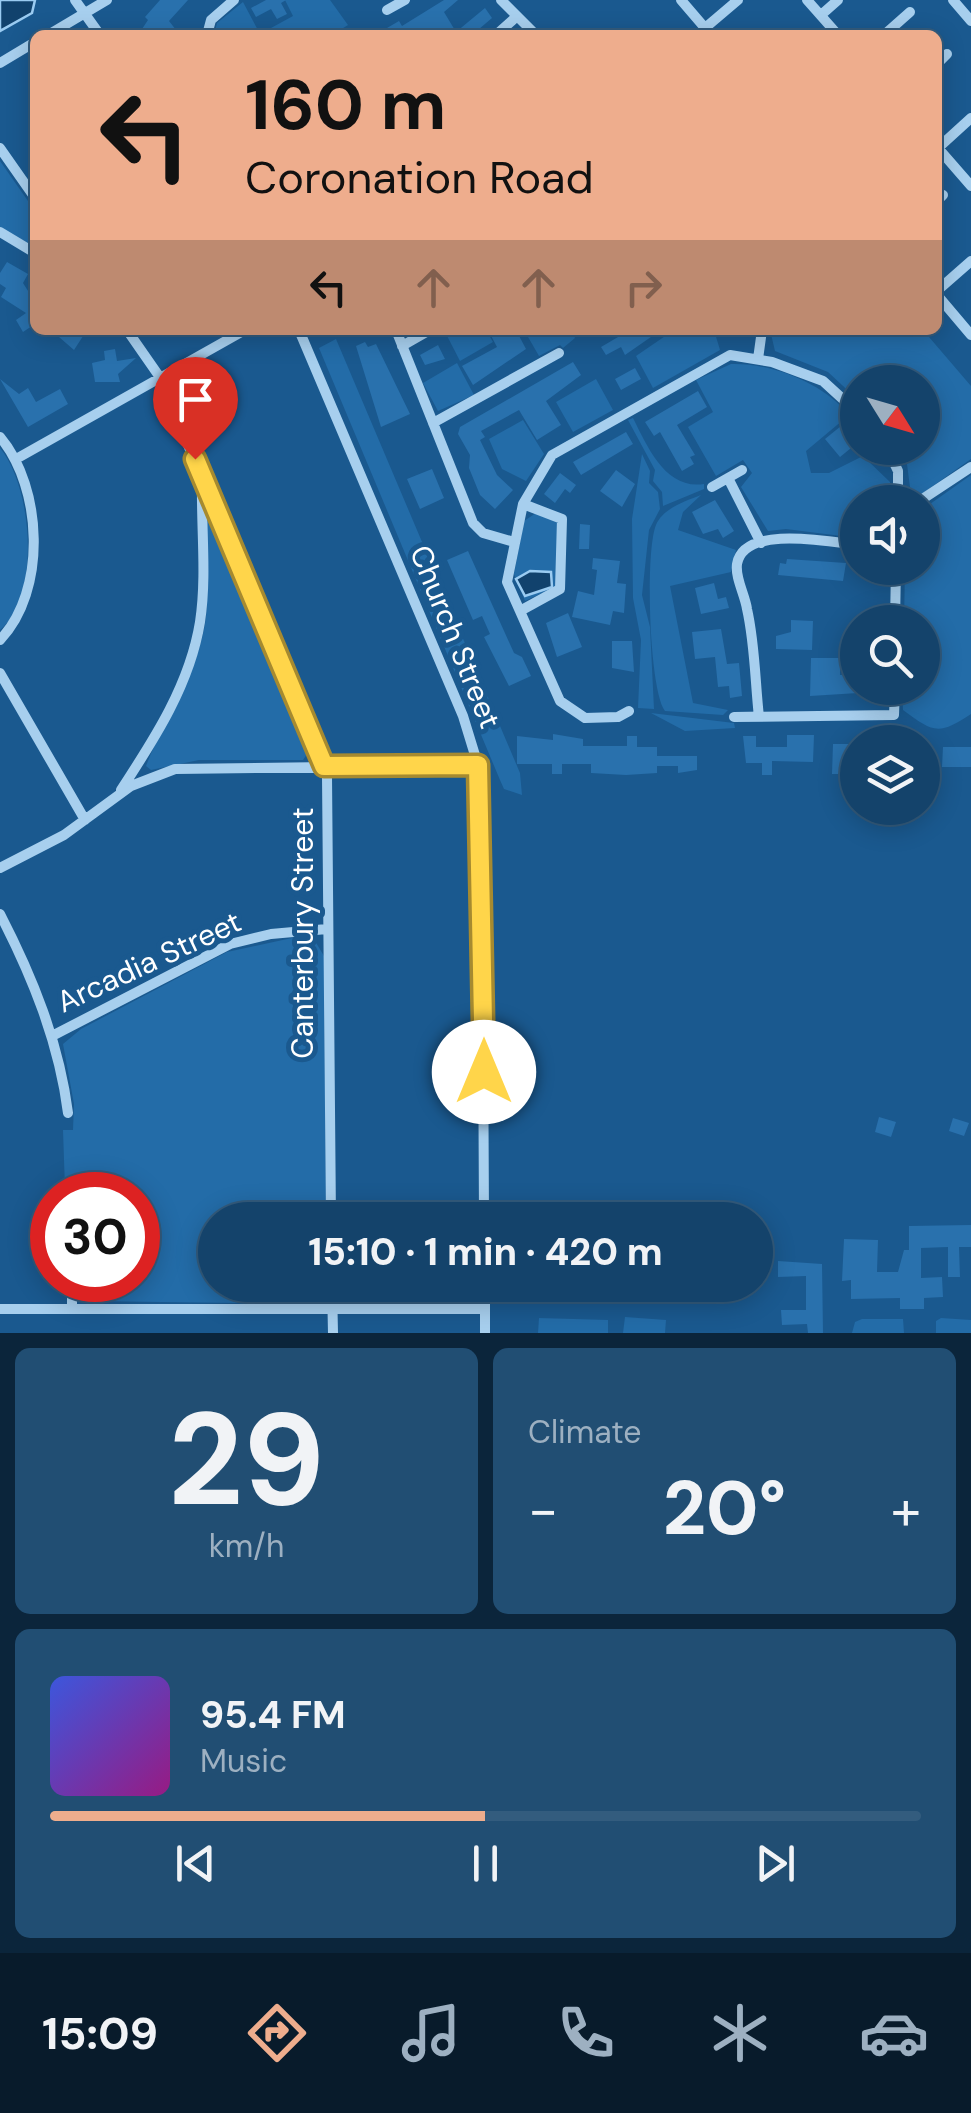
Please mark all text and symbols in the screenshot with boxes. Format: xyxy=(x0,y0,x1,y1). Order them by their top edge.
text: 160 m xyxy=(245,60,446,151)
icon: left xyxy=(80,70,210,200)
text: Coronation Road xyxy=(245,148,594,207)
icon: left xyxy=(301,260,356,315)
icon: ahead xyxy=(406,260,461,315)
icon: ahead xyxy=(511,260,566,315)
icon: right xyxy=(616,260,671,315)
pin xyxy=(153,357,238,460)
north arrow xyxy=(840,365,940,465)
map controls xyxy=(840,365,940,825)
icon: arrive xyxy=(168,372,223,427)
button: sound xyxy=(840,485,940,585)
street label: Church Street xyxy=(401,540,510,734)
button: search xyxy=(840,605,940,705)
button: layers xyxy=(840,725,940,825)
street label: Canterbury Street xyxy=(283,807,322,1059)
street label: Arcadia Street xyxy=(50,902,247,1021)
position arrow xyxy=(432,1020,536,1124)
speed limit sign: 30 xyxy=(30,1172,160,1302)
text: 15:10 · 1 min · 420 m xyxy=(308,1227,663,1277)
text: 29 xyxy=(168,1375,325,1544)
text: Climate xyxy=(528,1411,642,1453)
text: 20° xyxy=(663,1460,786,1557)
text: − xyxy=(528,1474,558,1546)
text: + xyxy=(891,1474,921,1546)
text: km/h xyxy=(209,1525,284,1567)
text: 95.4 FM xyxy=(200,1690,346,1740)
text: Music xyxy=(200,1740,287,1782)
icon: previous xyxy=(168,1836,223,1891)
icon: pause xyxy=(458,1836,513,1891)
icon: next xyxy=(748,1836,803,1891)
icon: directions xyxy=(242,1998,312,2068)
icon: music xyxy=(396,1998,466,2068)
icon: phone xyxy=(551,1998,621,2068)
icon: climate xyxy=(705,1998,775,2068)
icon: car xyxy=(859,1998,929,2068)
text: 15:09 xyxy=(42,2004,158,2063)

